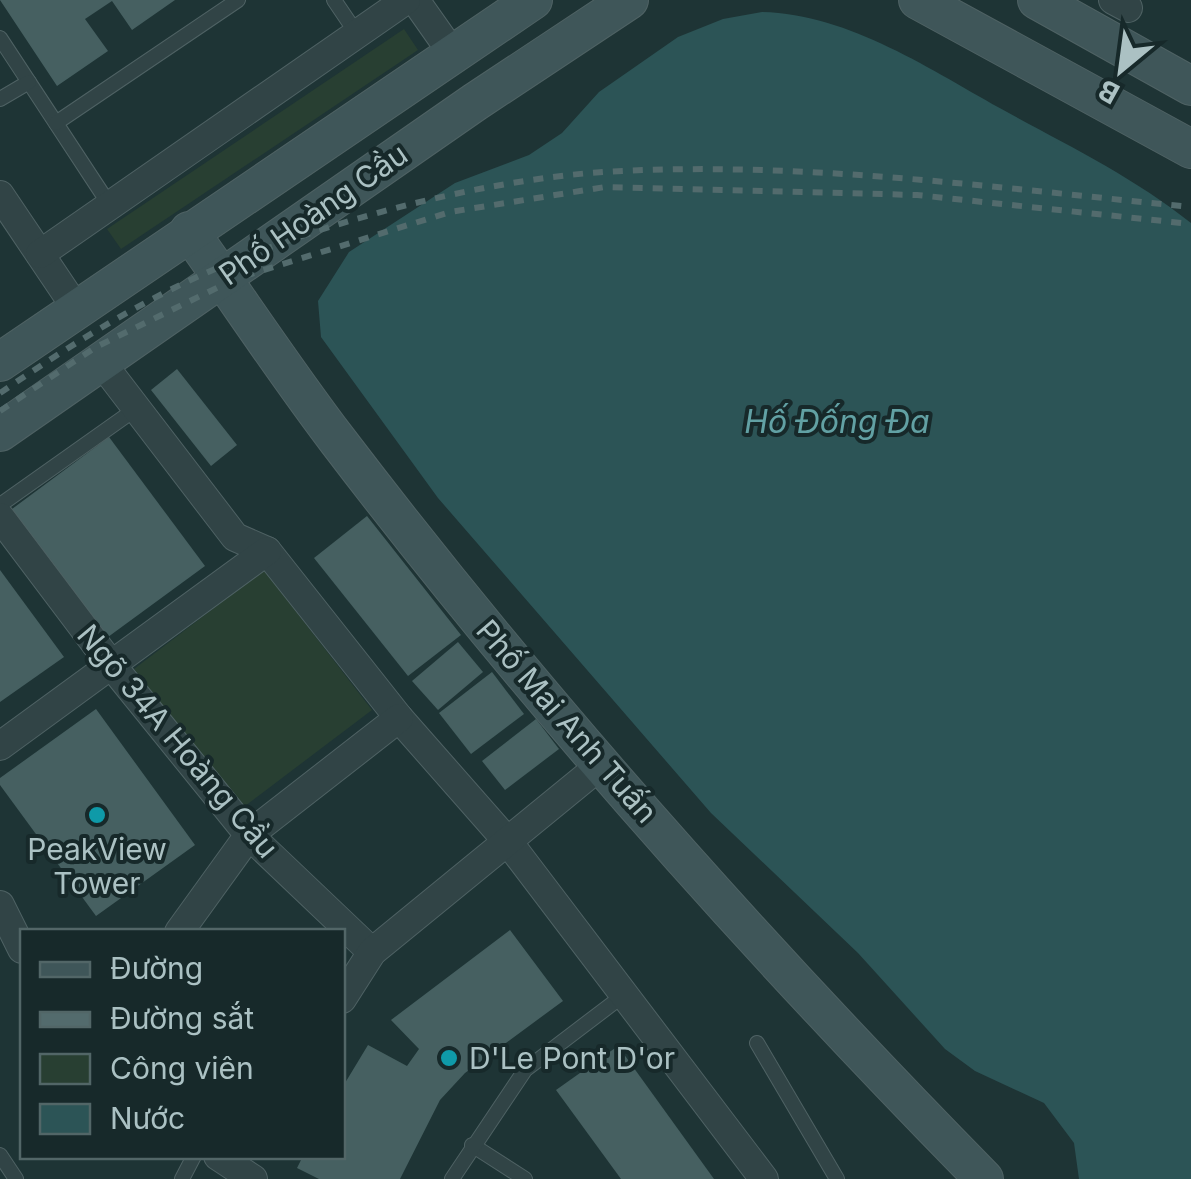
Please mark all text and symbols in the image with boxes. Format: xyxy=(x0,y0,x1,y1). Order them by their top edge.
north arrow xyxy=(1071,20,1171,120)
text: B xyxy=(1093,73,1125,111)
street label: Phố Hoàng Cầu xyxy=(212,136,414,292)
water label: Hố Đống Đa xyxy=(744,402,930,441)
street label: Phố Mai Anh Tuấn xyxy=(469,612,665,830)
street label: Ngõ 34A Hoàng Cầu xyxy=(70,617,286,865)
marker: PeakView Tower xyxy=(86,804,108,826)
place label: PeakView Tower xyxy=(27,831,167,901)
legend xyxy=(20,929,345,1159)
text: Đường xyxy=(110,950,203,986)
text: Đường sắt xyxy=(110,1000,254,1036)
place label: D'Le Pont D'or xyxy=(469,1040,675,1076)
marker: D'Le Pont D'or xyxy=(438,1047,460,1069)
text: Công viên xyxy=(110,1050,254,1086)
text: Nước xyxy=(110,1100,185,1136)

